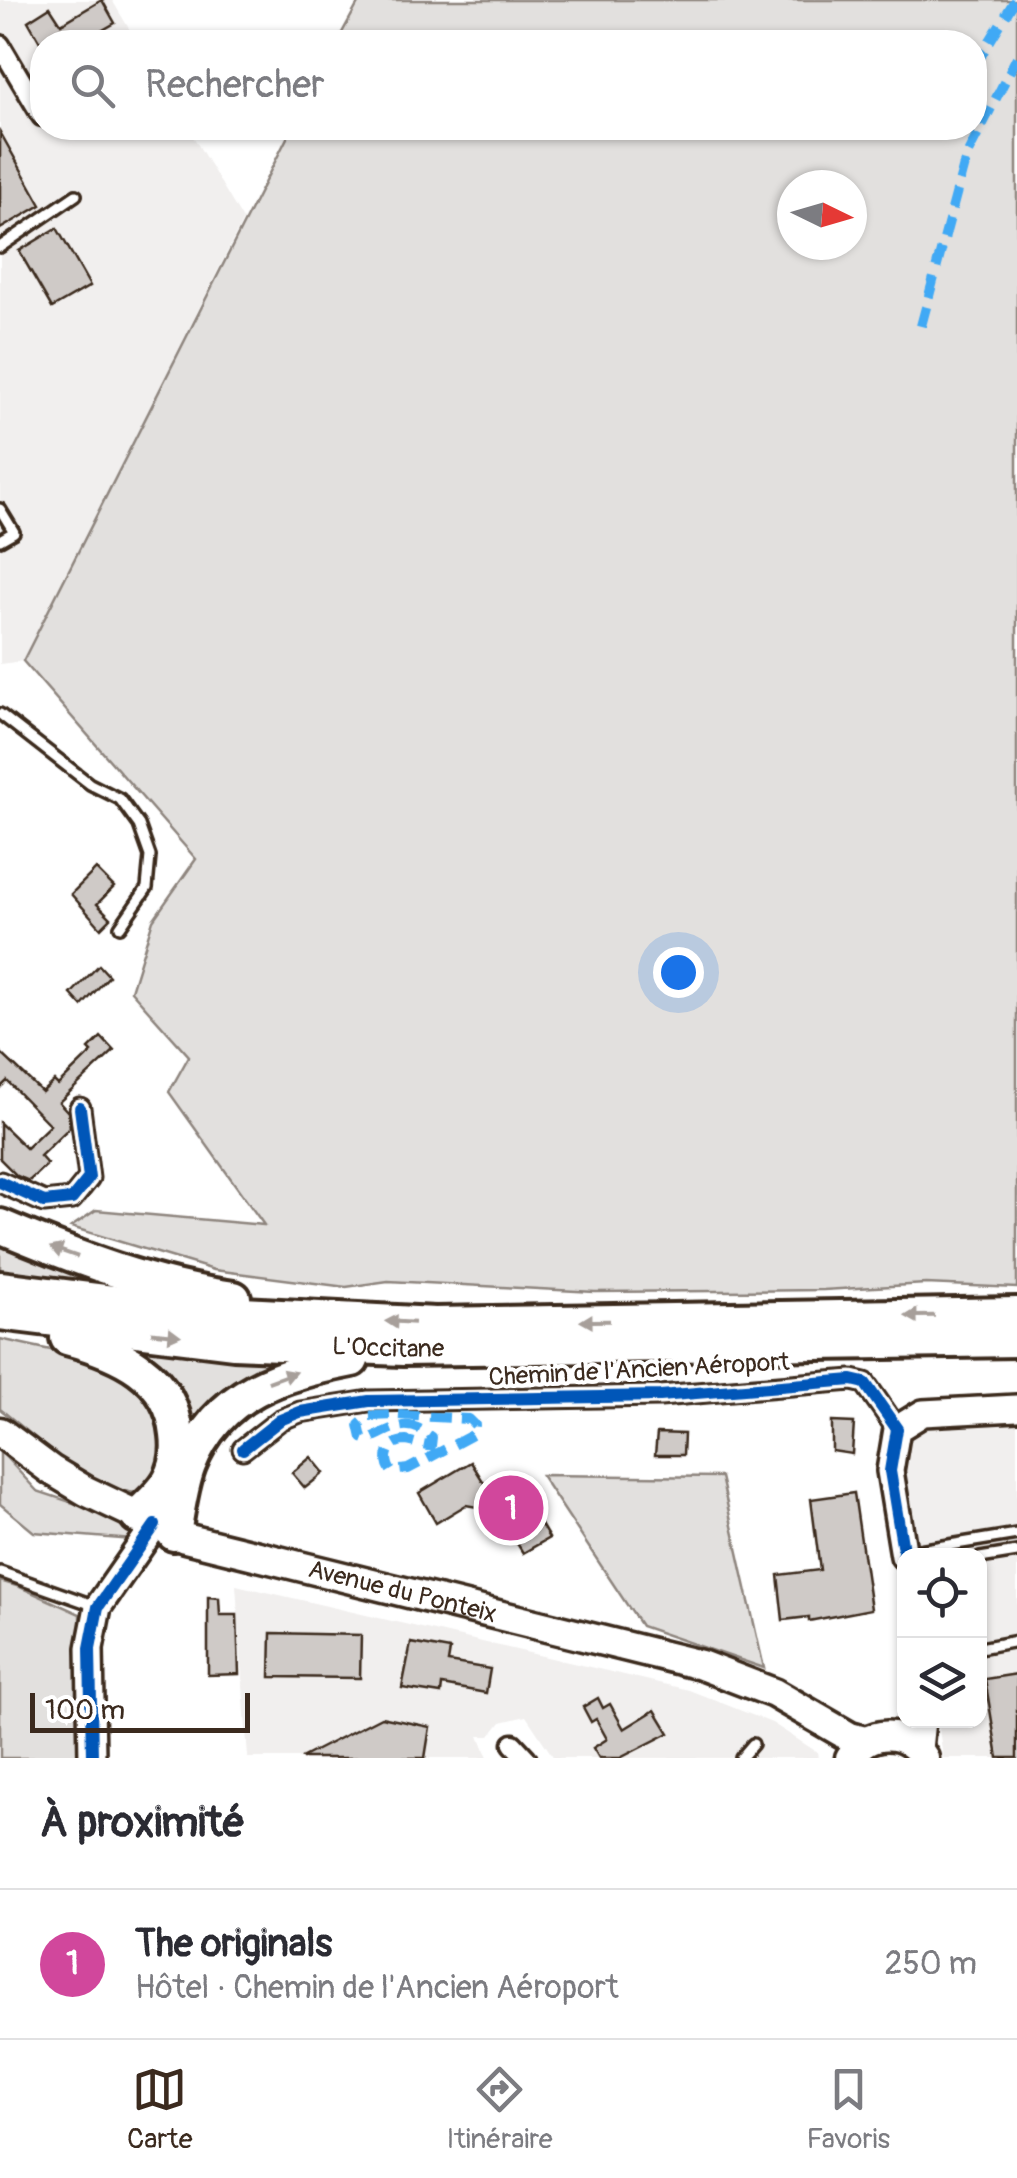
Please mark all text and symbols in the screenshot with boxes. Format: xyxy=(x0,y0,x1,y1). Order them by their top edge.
search box xyxy=(30,30,987,140)
icon: search xyxy=(65,58,120,113)
text: Rechercher xyxy=(145,61,325,109)
north arrow xyxy=(777,170,867,260)
your location xyxy=(653,947,704,998)
one-way arrow xyxy=(49,1244,79,1259)
one-way arrow xyxy=(903,1308,935,1324)
one-way arrow xyxy=(578,1313,610,1329)
one-way arrow xyxy=(383,1314,415,1330)
one-way arrow xyxy=(151,1326,183,1342)
street label: L'Occitane xyxy=(331,1331,445,1365)
street label: Chemin de l'Ancien Aéroport xyxy=(488,1347,791,1393)
one-way arrow xyxy=(267,1369,297,1384)
pin: 1 xyxy=(478,1470,544,1546)
map controls xyxy=(897,1548,987,1728)
button: locate xyxy=(897,1548,987,1638)
street label: Avenue du Ponteix xyxy=(305,1553,500,1630)
button: layers xyxy=(897,1638,987,1728)
scale bar xyxy=(30,1688,250,1732)
text: 100 m xyxy=(45,1693,125,1728)
text: À proximité xyxy=(40,1797,245,1849)
text: The originals xyxy=(135,1920,332,1968)
text: 1 xyxy=(66,1944,79,1984)
text: 250 m xyxy=(885,1944,977,1984)
text: Hôtel · Chemin de l'Ancien Aéroport xyxy=(135,1968,619,2008)
tab: Carte xyxy=(127,2062,192,2157)
tab: Itinéraire xyxy=(447,2062,552,2157)
tab: Favoris xyxy=(807,2062,890,2157)

